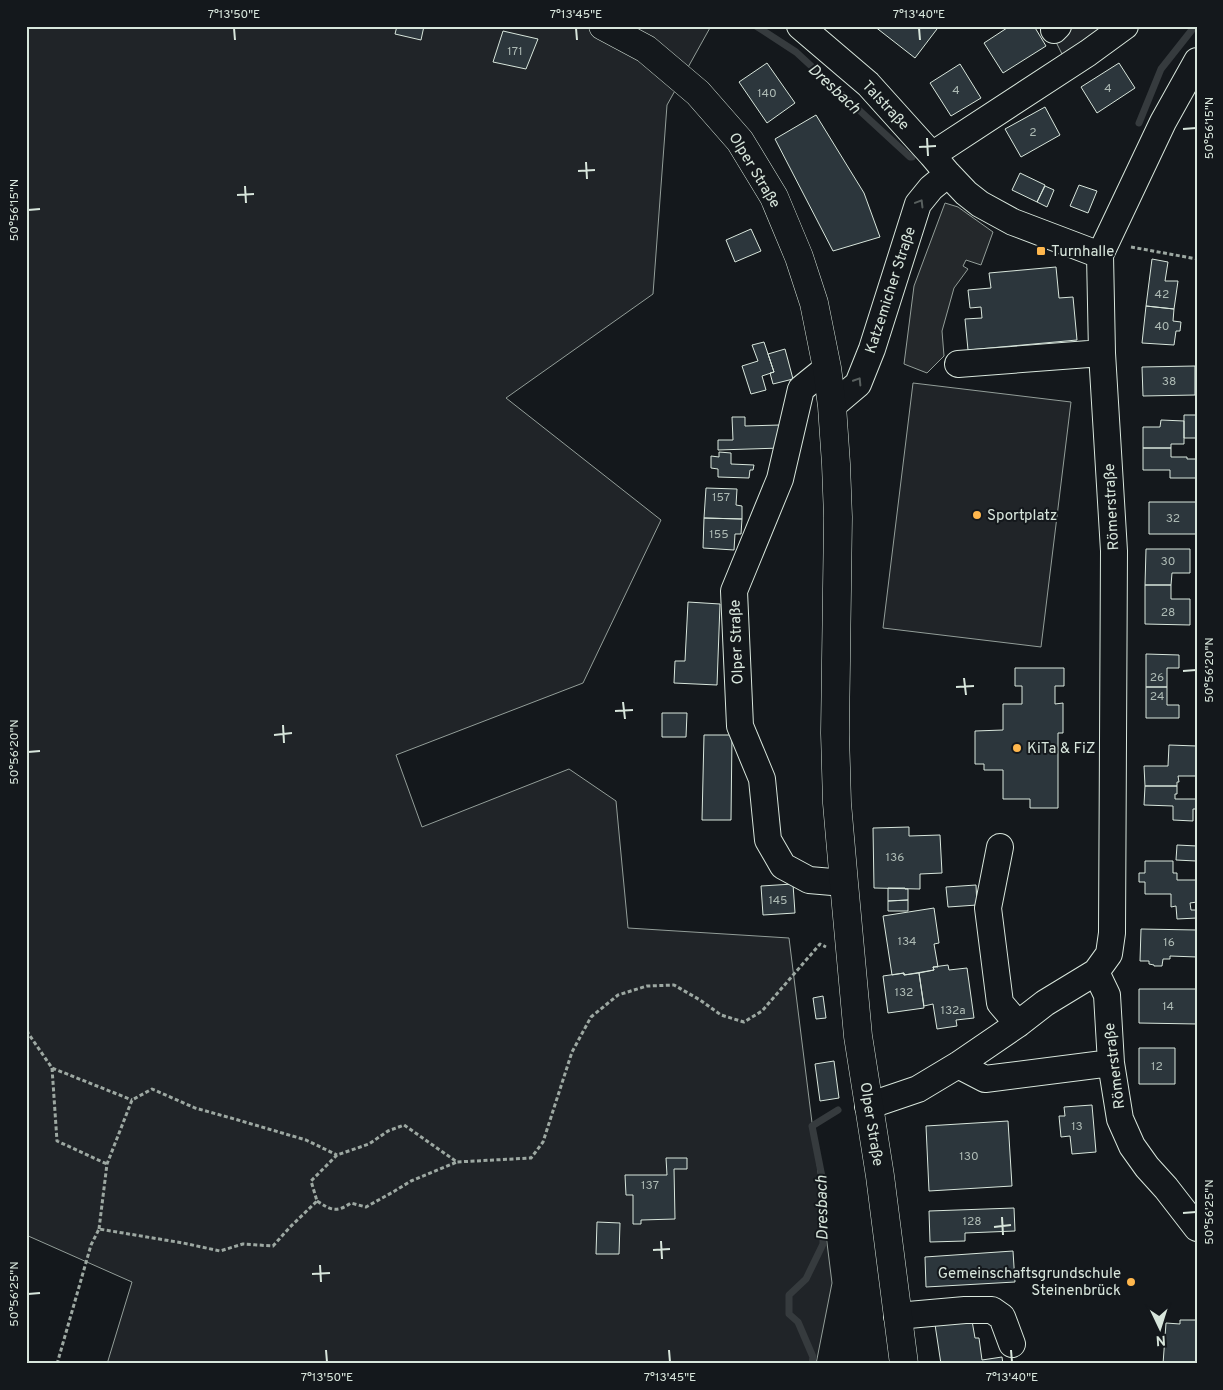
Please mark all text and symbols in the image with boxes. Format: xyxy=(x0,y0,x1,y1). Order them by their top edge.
text: 7°13'50"E xyxy=(208,7,260,23)
text: 7°13'45"E xyxy=(550,7,602,23)
text: 7°13'40"E xyxy=(893,7,945,23)
house number: 171 xyxy=(507,44,523,60)
water label: Dresbach xyxy=(803,60,864,119)
street label: Talstraße xyxy=(857,77,913,135)
house number: 4 xyxy=(1104,81,1112,97)
house number: 4 xyxy=(952,83,960,99)
house number: 140 xyxy=(757,86,777,102)
text: 50°56'15"N xyxy=(1202,97,1218,159)
house number: 2 xyxy=(1029,125,1037,141)
street label: Olper Straße xyxy=(724,130,784,212)
text: 50°56'15"N xyxy=(7,179,23,241)
one-way arrow xyxy=(914,199,924,208)
street label: Katzemicher Straße xyxy=(862,225,921,356)
place label: Turnhalle xyxy=(1051,243,1114,262)
marker: Turnhalle xyxy=(1035,245,1047,257)
house number: 42 xyxy=(1155,287,1169,303)
house number: 40 xyxy=(1154,319,1170,335)
house number: 38 xyxy=(1162,374,1176,390)
one-way arrow xyxy=(851,378,861,387)
street label: Römerstraße xyxy=(1101,463,1124,551)
house number: 157 xyxy=(712,490,730,506)
place label: Sportplatz xyxy=(987,507,1057,526)
marker: Sportplatz xyxy=(971,509,983,521)
house number: 32 xyxy=(1166,511,1180,527)
house number: 155 xyxy=(709,527,729,543)
house number: 30 xyxy=(1161,554,1175,570)
street label: Olper Straße xyxy=(727,599,748,685)
house number: 28 xyxy=(1161,605,1175,621)
text: 50°56'20"N xyxy=(1202,637,1218,703)
house number: 26 xyxy=(1150,670,1164,686)
house number: 24 xyxy=(1150,689,1164,705)
text: 50°56'20"N xyxy=(7,719,23,785)
place label: KiTa & FiZ xyxy=(1027,740,1096,759)
marker: KiTa & FiZ xyxy=(1011,742,1023,754)
house number: 136 xyxy=(886,850,904,866)
house number: 145 xyxy=(768,893,788,909)
house number: 134 xyxy=(897,934,917,950)
house number: 16 xyxy=(1163,935,1175,951)
house number: 132 xyxy=(895,985,913,1001)
house number: 14 xyxy=(1162,999,1174,1015)
house number: 132a xyxy=(940,1003,966,1019)
street label: Römerstraße xyxy=(1101,1021,1130,1110)
house number: 12 xyxy=(1151,1059,1163,1075)
street label: Olper Straße xyxy=(854,1081,887,1168)
house number: 13 xyxy=(1071,1119,1083,1135)
house number: 130 xyxy=(959,1149,979,1165)
water label: Dresbach xyxy=(812,1175,834,1241)
house number: 137 xyxy=(641,1178,659,1194)
text: 50°56'25"N xyxy=(1202,1179,1218,1245)
house number: 128 xyxy=(962,1214,982,1230)
text: 50°56'25"N xyxy=(7,1261,23,1327)
place label: Gemeinschaftsgrundschule Steinenbrück xyxy=(938,1265,1121,1301)
marker: Gemeinschaftsgrundschule Steinenbrück xyxy=(1125,1276,1137,1288)
north arrow xyxy=(1136,1302,1186,1352)
text: N xyxy=(1155,1331,1166,1348)
text: 7°13'50"E xyxy=(301,1370,353,1386)
text: 7°13'45"E xyxy=(644,1370,696,1386)
text: 7°13'40"E xyxy=(986,1370,1038,1386)

